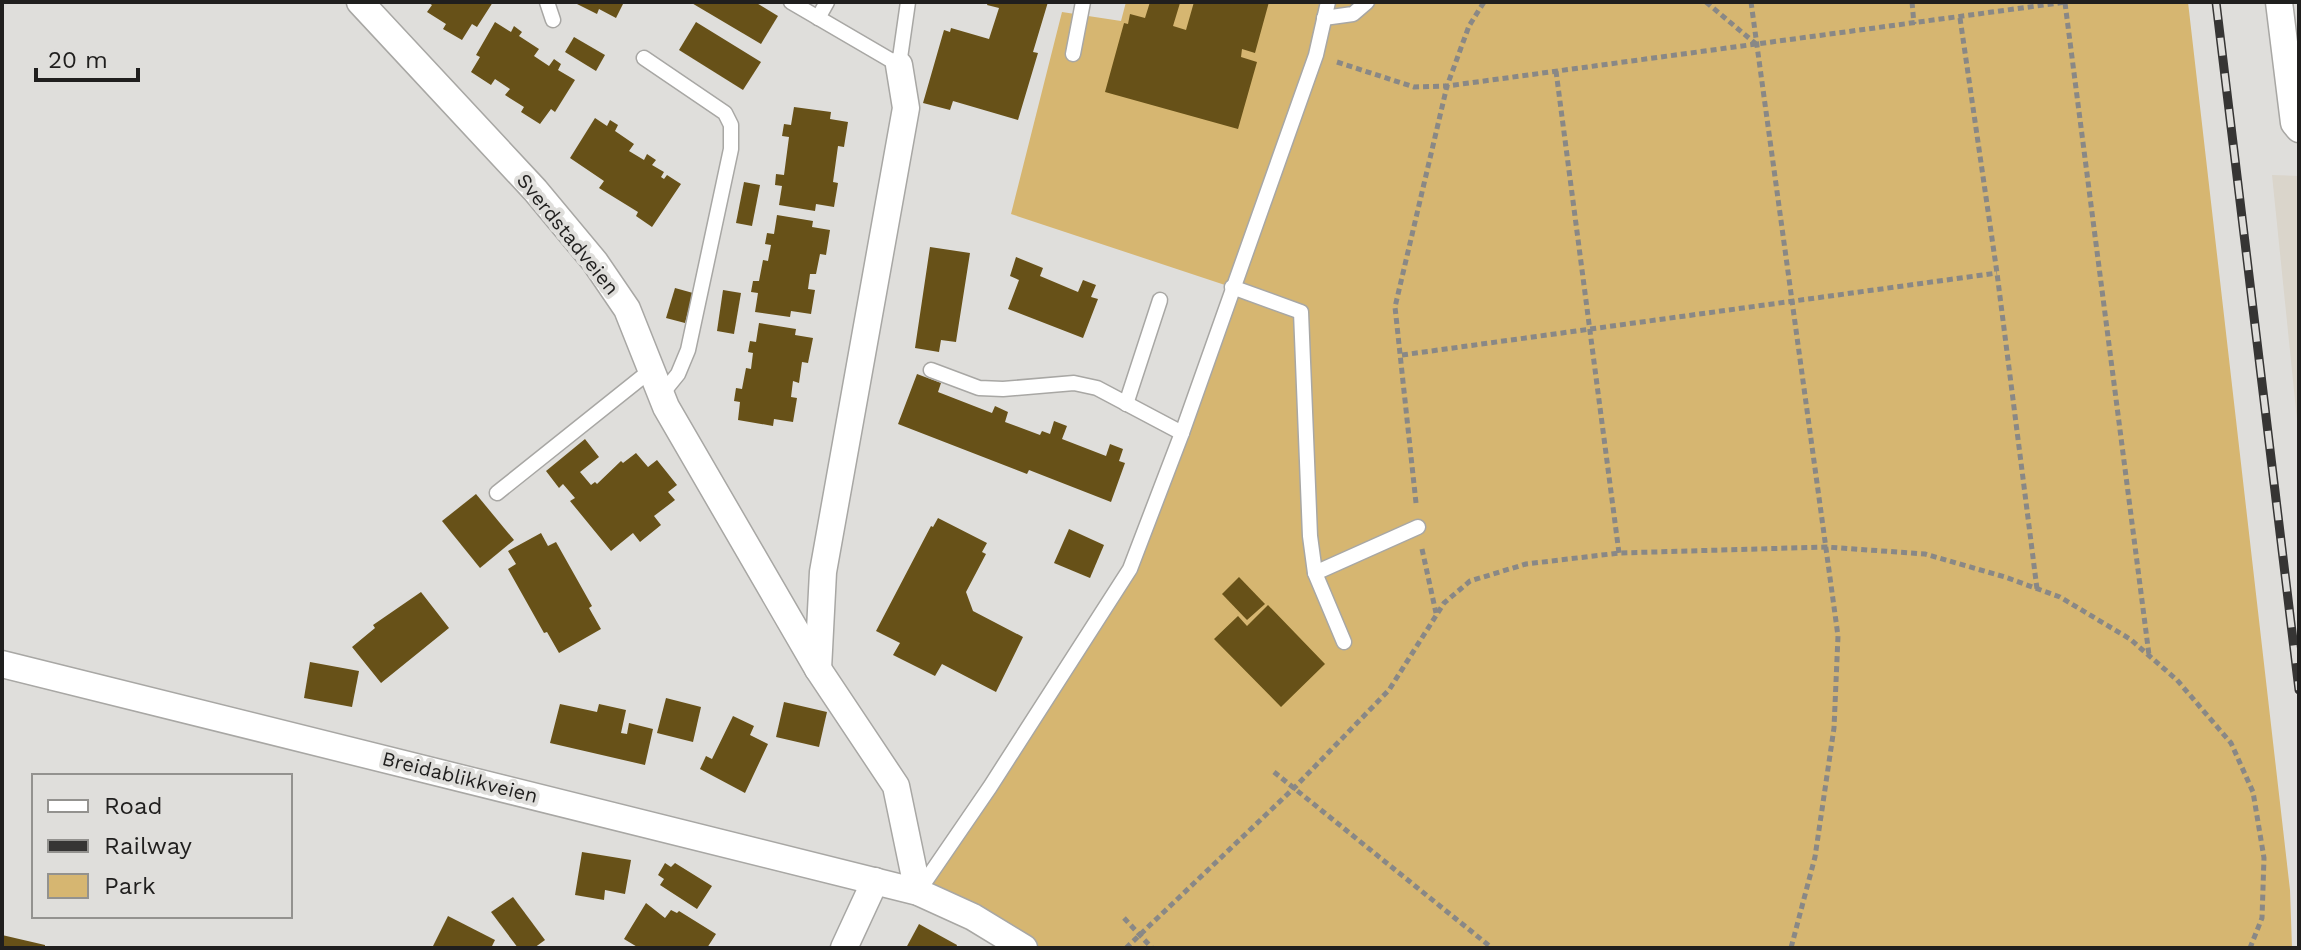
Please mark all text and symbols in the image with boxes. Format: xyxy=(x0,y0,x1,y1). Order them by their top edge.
scale bar xyxy=(36,32,138,82)
text: 20 m xyxy=(48,46,108,74)
street label: Sverdstadveien xyxy=(512,169,624,299)
street label: Breidablikkveien xyxy=(380,746,540,808)
legend xyxy=(32,774,292,918)
text: Road xyxy=(104,792,163,820)
text: Railway xyxy=(104,832,193,860)
text: Park xyxy=(104,872,156,900)

